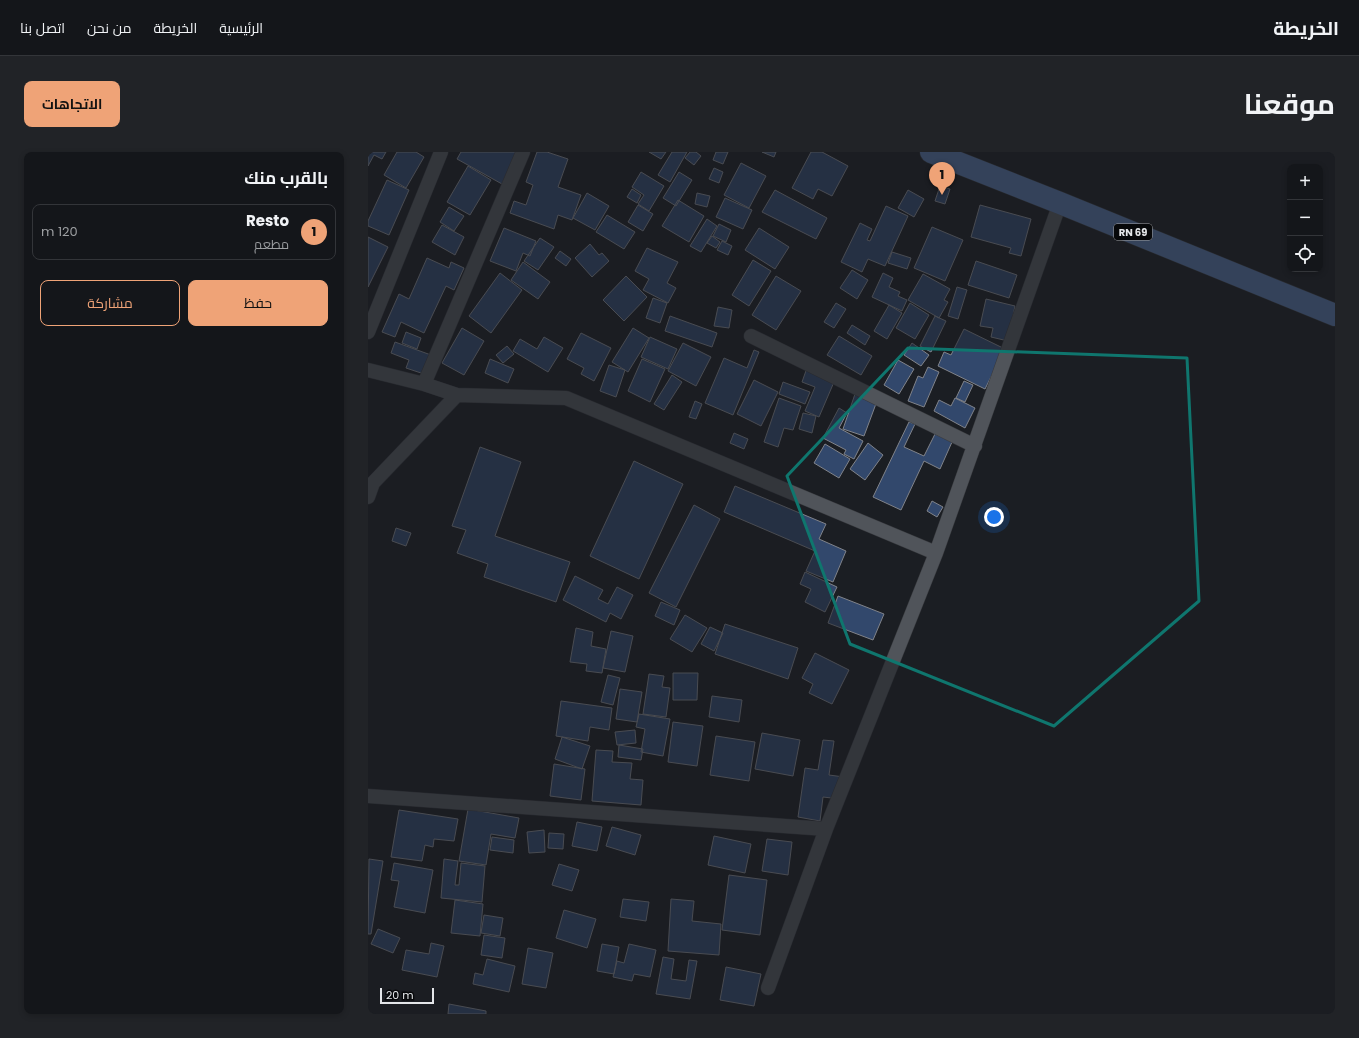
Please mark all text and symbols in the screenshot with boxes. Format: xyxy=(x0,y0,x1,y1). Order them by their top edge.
text: الخريطة xyxy=(1273,15,1339,42)
text: اتصل بنا xyxy=(20,18,65,38)
text: من نحن xyxy=(87,18,131,38)
text: الخريطة xyxy=(153,18,197,38)
text: الرئيسية xyxy=(219,18,263,38)
button: الاتجاهات xyxy=(24,81,120,127)
text: موقعنا xyxy=(1244,85,1335,124)
pin: 1 xyxy=(929,162,955,195)
map controls xyxy=(1287,164,1323,272)
button: + xyxy=(1287,164,1323,200)
text: بالقرب منك xyxy=(244,166,328,190)
button: − xyxy=(1287,200,1323,236)
text: Resto xyxy=(246,210,289,231)
text: 120 m xyxy=(41,222,78,241)
text: 1 xyxy=(312,222,316,241)
road number: RN 69 xyxy=(1114,224,1152,240)
text: مطعم xyxy=(254,235,289,254)
button: locate xyxy=(1287,236,1323,272)
button: مشاركة xyxy=(40,280,180,326)
button: حفظ xyxy=(188,280,328,326)
your location xyxy=(984,507,1004,527)
scale bar xyxy=(380,986,434,1005)
text: 20 m xyxy=(386,987,414,1003)

